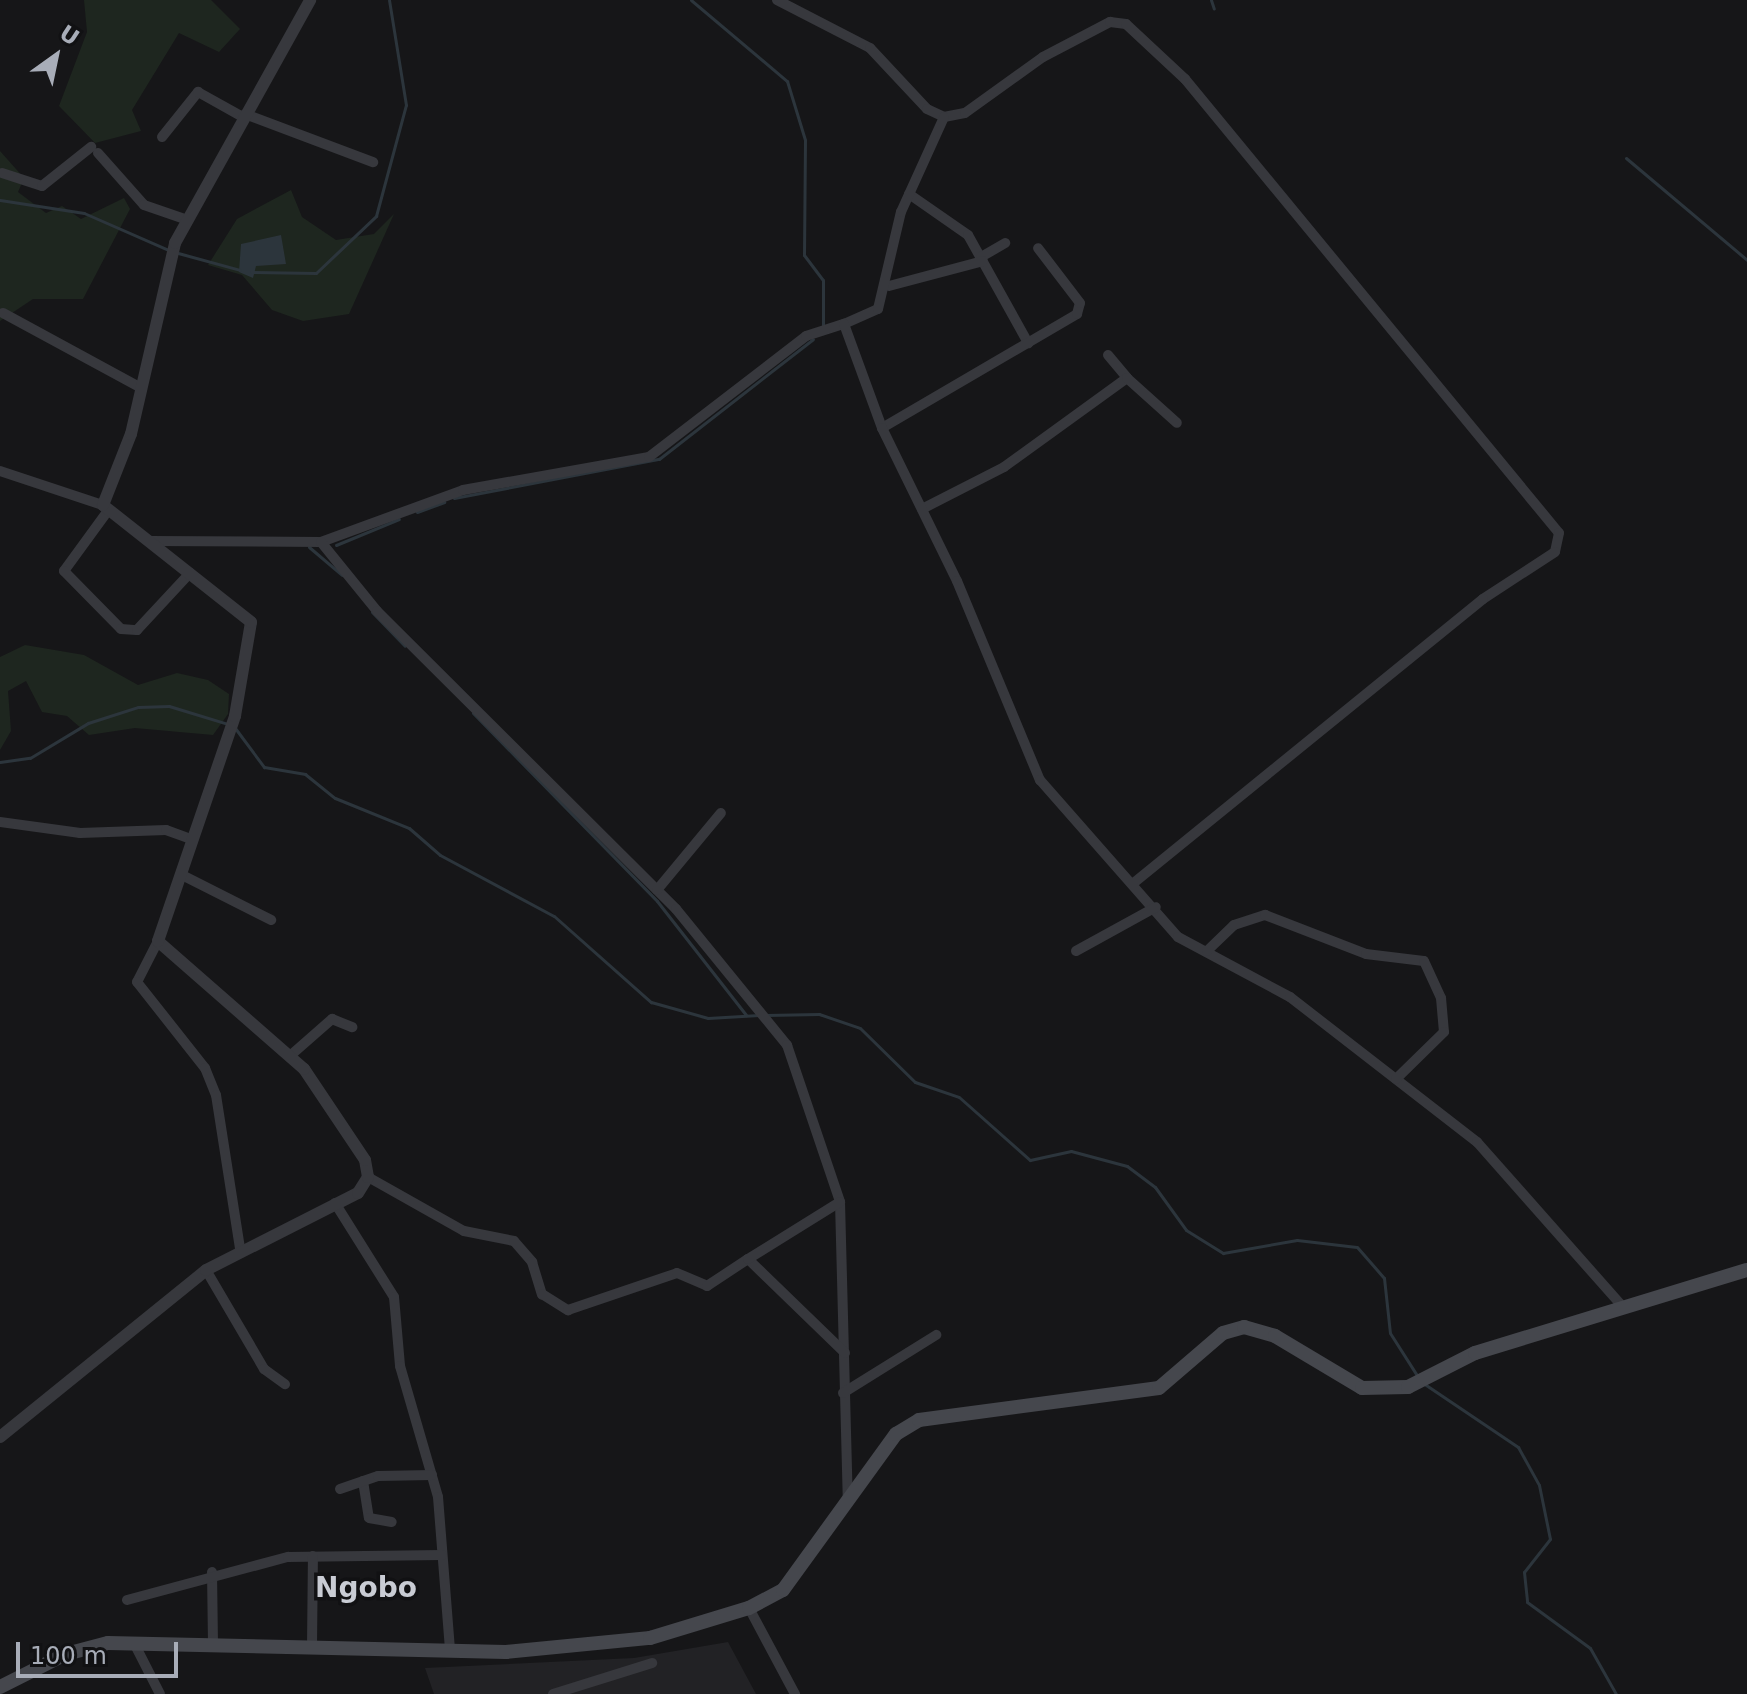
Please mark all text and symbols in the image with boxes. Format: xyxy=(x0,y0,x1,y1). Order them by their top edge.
north arrow xyxy=(16,16,96,96)
text: U xyxy=(55,20,84,51)
district label: Ngobo xyxy=(315,1571,417,1605)
scale bar xyxy=(20,1626,182,1676)
text: 100 m xyxy=(30,1642,107,1670)

